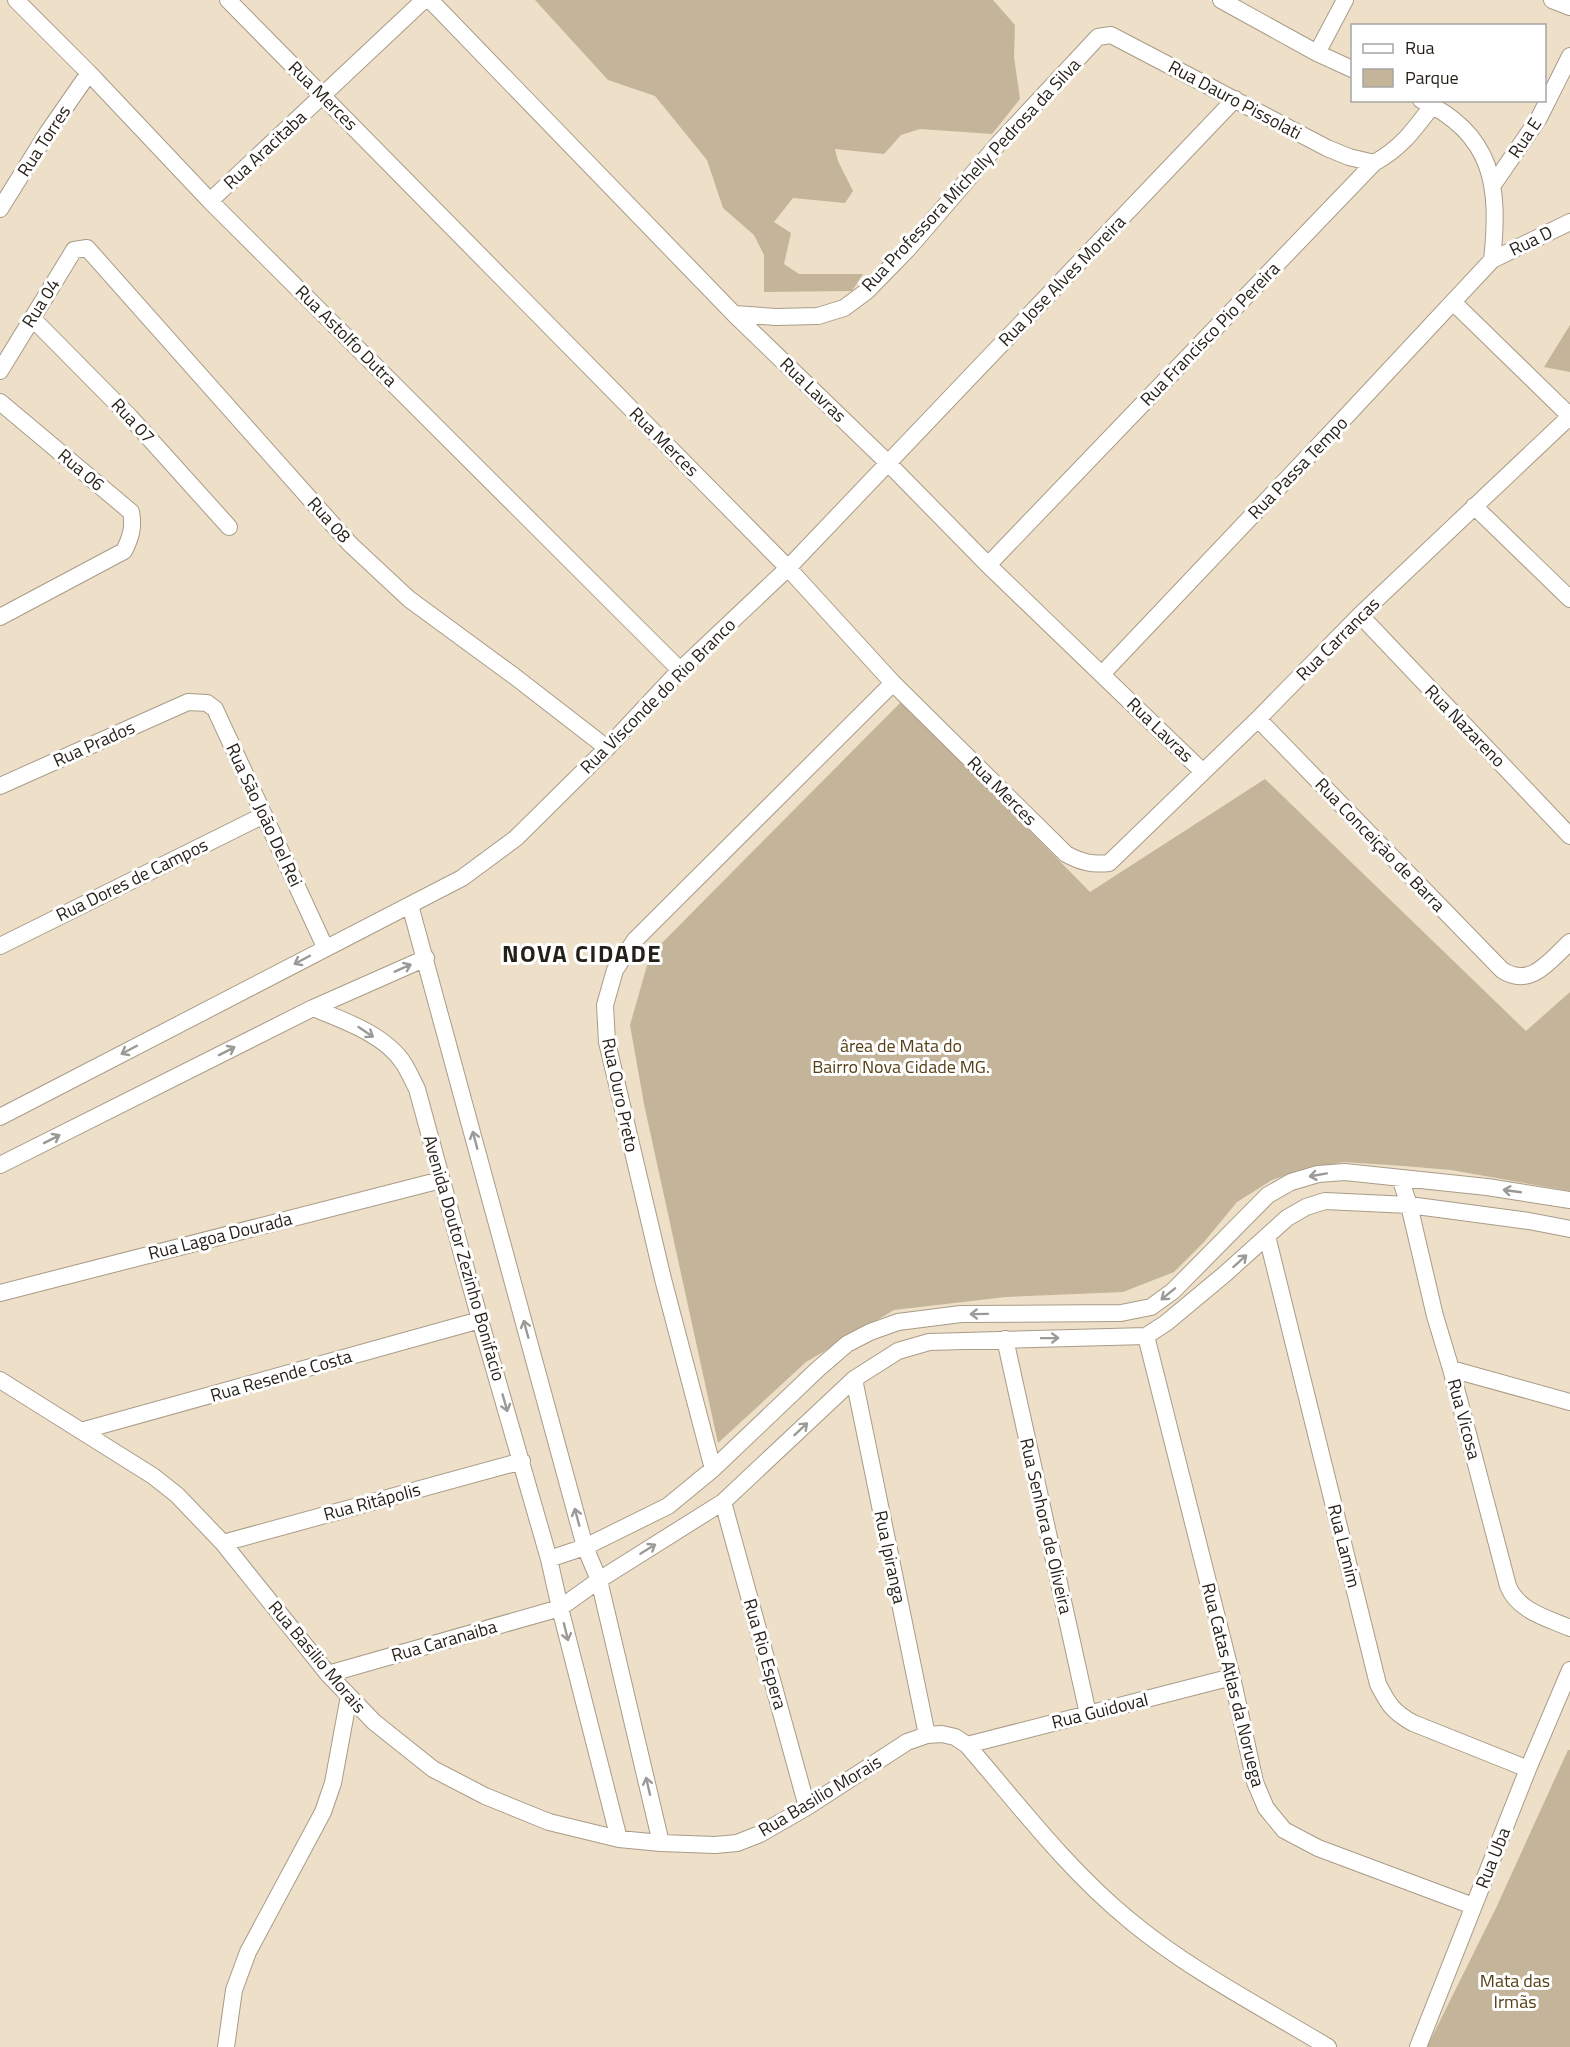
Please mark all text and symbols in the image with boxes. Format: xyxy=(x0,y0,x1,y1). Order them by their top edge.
legend xyxy=(1351,24,1546,102)
text: Rua xyxy=(1405,34,1435,61)
street label: Rua Professora Michelly Pedrosa da Silva xyxy=(855,52,1086,298)
street label: Rua Dauro Pissolati xyxy=(1164,53,1307,146)
street label: Rua Merces xyxy=(282,55,364,137)
text: Parque xyxy=(1405,64,1459,91)
street label: Rua Torres xyxy=(10,100,77,182)
street label: Rua Aracitaba xyxy=(217,104,312,195)
street label: Rua E xyxy=(1501,112,1548,163)
street label: Rua Jose Alves Moreira xyxy=(992,209,1132,352)
street label: Rua D xyxy=(1505,219,1557,263)
street label: Rua Francisco Pio Pereira xyxy=(1134,256,1286,412)
street label: Rua 04 xyxy=(15,273,66,333)
street label: Rua Astolfo Dutra xyxy=(289,278,404,393)
street label: Rua Lavras xyxy=(774,351,853,428)
street label: Rua 07 xyxy=(105,392,162,450)
street label: Rua Merces xyxy=(623,401,705,483)
street label: Rua Passa Tempo xyxy=(1241,410,1354,525)
street label: Rua 06 xyxy=(52,442,111,497)
street label: Rua 08 xyxy=(301,491,357,549)
street label: Rua Carrancas xyxy=(1290,591,1386,687)
street label: Rua Visconde do Rio Branco xyxy=(574,612,742,780)
street label: Rua Nazareno xyxy=(1419,678,1512,773)
street label: Rua Lavras xyxy=(1121,691,1200,768)
street label: Rua Prados xyxy=(49,714,139,774)
street label: Rua São João Del Rei xyxy=(219,739,310,891)
street label: Rua Merces xyxy=(961,750,1043,832)
street label: Rua Conceição de Barra xyxy=(1309,771,1452,918)
street label: Rua Dores de Campos xyxy=(51,831,212,928)
district label: NOVA CIDADE xyxy=(502,935,662,971)
one-way arrow xyxy=(293,955,311,966)
one-way arrow xyxy=(394,962,412,973)
one-way arrow xyxy=(357,1026,374,1038)
park label: ârea de Mata do Bairro Nova Cidade MG. xyxy=(812,1032,990,1080)
street label: Rua Ouro Preto xyxy=(595,1035,646,1154)
one-way arrow xyxy=(121,1044,138,1056)
one-way arrow xyxy=(217,1045,235,1057)
one-way arrow xyxy=(469,1131,481,1150)
one-way arrow xyxy=(43,1132,61,1144)
street label: Avenida Doutor Zezinho Bonifacio xyxy=(416,1132,513,1384)
one-way arrow xyxy=(1309,1170,1329,1181)
one-way arrow xyxy=(1503,1185,1523,1196)
street label: Rua Lagoa Dourada xyxy=(145,1205,295,1266)
one-way arrow xyxy=(1232,1254,1247,1268)
one-way arrow xyxy=(1161,1287,1177,1300)
one-way arrow xyxy=(969,1308,989,1320)
one-way arrow xyxy=(520,1319,532,1338)
one-way arrow xyxy=(1040,1332,1060,1344)
street label: Rua Resende Costa xyxy=(207,1342,355,1409)
street label: Rua Vicosa xyxy=(1441,1375,1488,1462)
one-way arrow xyxy=(499,1393,511,1412)
one-way arrow xyxy=(793,1422,808,1436)
street label: Rua Senhora de Oliveira xyxy=(1013,1435,1080,1617)
street label: Rua Ritápolis xyxy=(320,1476,423,1527)
street label: Rua Lamim xyxy=(1321,1501,1368,1591)
one-way arrow xyxy=(571,1508,583,1527)
street label: Rua Ipiranga xyxy=(867,1508,914,1606)
one-way arrow xyxy=(639,1543,656,1555)
street label: Rua Catas Atlas da Noruega xyxy=(1195,1580,1272,1790)
street label: Rua Basilio Morais xyxy=(262,1595,373,1719)
street label: Rua Rio Espera xyxy=(737,1595,794,1712)
street label: Rua Caranaiba xyxy=(388,1613,500,1668)
one-way arrow xyxy=(561,1622,572,1641)
street label: Rua Guidoval xyxy=(1049,1685,1151,1736)
street label: Rua Basilio Morais xyxy=(753,1748,887,1843)
one-way arrow xyxy=(641,1777,653,1796)
street label: Rua Uba xyxy=(1468,1823,1517,1892)
park label: Mata das Irmãs xyxy=(1480,1967,1550,2015)

